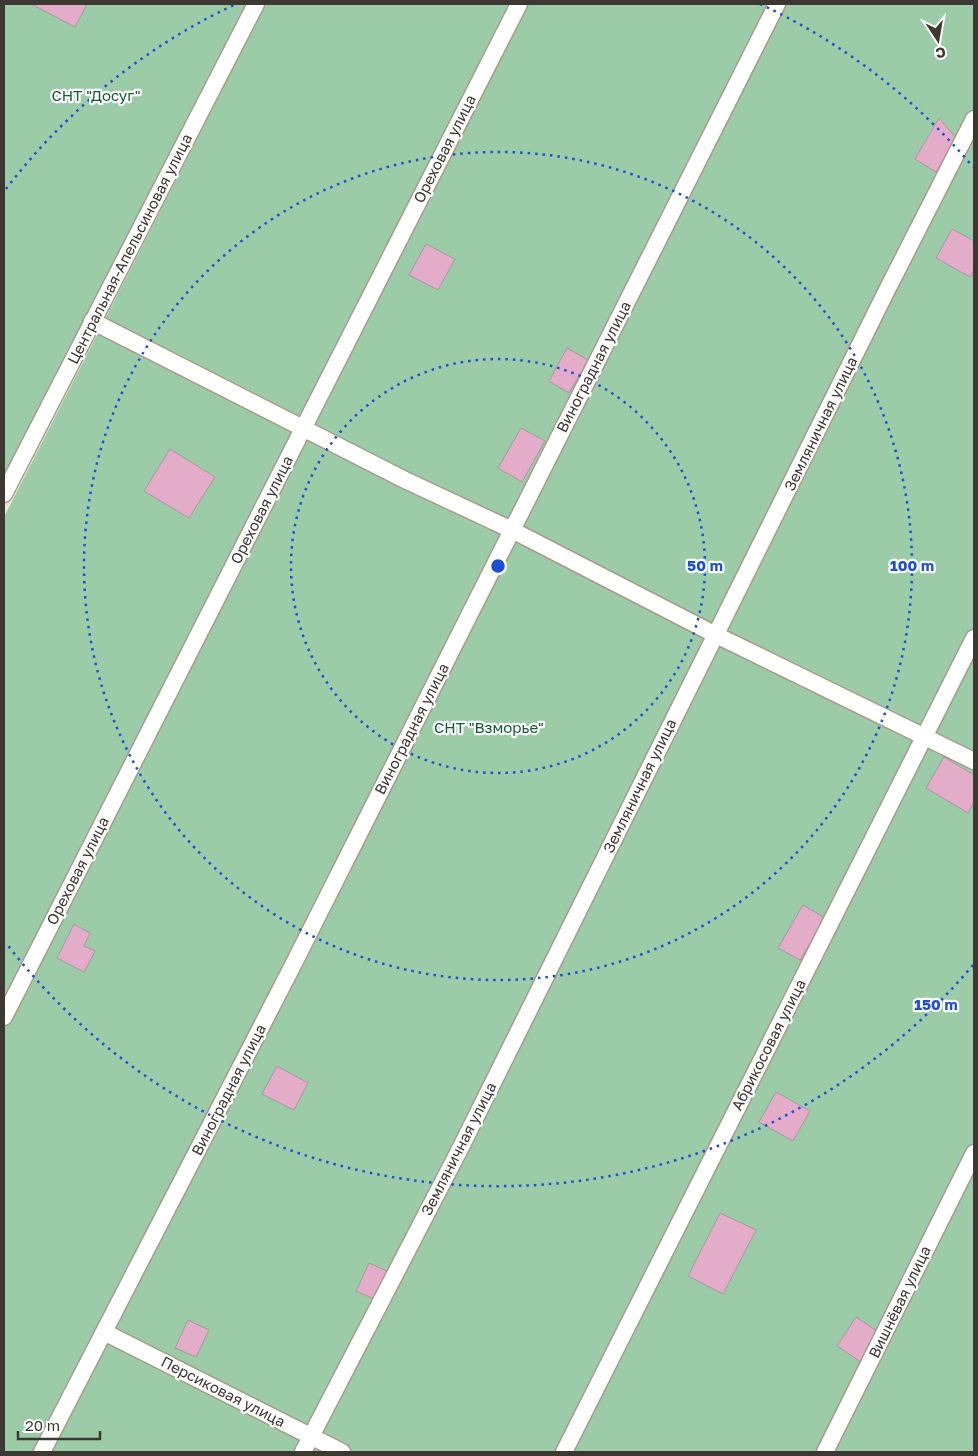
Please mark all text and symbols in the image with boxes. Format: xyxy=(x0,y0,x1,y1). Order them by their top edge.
north arrow xyxy=(913,15,963,65)
text: С xyxy=(934,44,947,63)
park label: СНТ "Досуг" xyxy=(51,86,141,104)
street label: Ореховая улица xyxy=(409,91,479,206)
street label: Центральная-Апельсиновая улица xyxy=(63,130,195,367)
street label: Виноградная улица xyxy=(552,298,634,435)
street label: Земляничная улица xyxy=(780,354,860,494)
street label: Ореховая улица xyxy=(226,452,296,567)
text: 50 m xyxy=(687,556,723,574)
text: 100 m xyxy=(890,556,934,574)
centre of rings xyxy=(489,557,507,575)
street label: Виноградная улица xyxy=(370,660,452,797)
street label: Земляничная улица xyxy=(599,716,679,856)
park label: СНТ "Взморье" xyxy=(434,718,544,736)
street label: Ореховая улица xyxy=(42,813,112,928)
street label: Абрикосовая улица xyxy=(727,976,809,1113)
text: 150 m xyxy=(914,995,958,1013)
street label: Виноградная улица xyxy=(187,1021,269,1158)
street label: Земляничная улица xyxy=(417,1079,499,1218)
street label: Вишнёвая улица xyxy=(864,1243,934,1361)
street label: Персиковая улица xyxy=(158,1352,289,1430)
scale bar xyxy=(18,1408,100,1440)
text: 20 m xyxy=(25,1416,60,1434)

